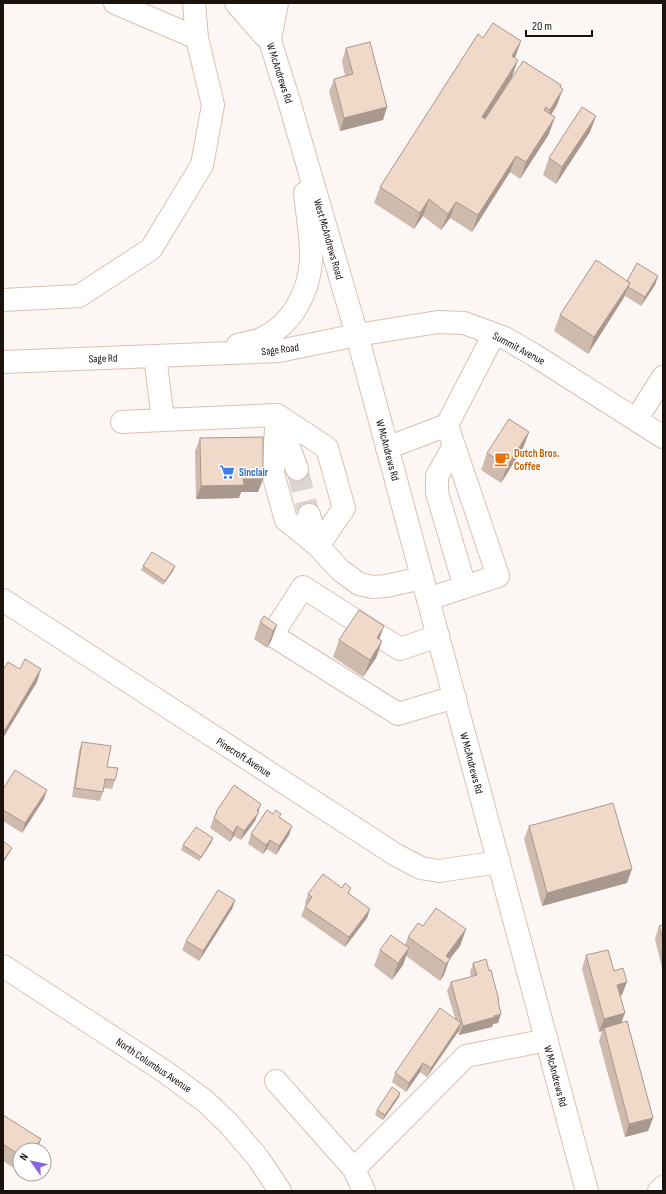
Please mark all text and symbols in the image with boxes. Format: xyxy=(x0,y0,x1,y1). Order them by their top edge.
scale bar xyxy=(526,12,592,38)
text: 20 m xyxy=(532,19,552,34)
street label: W McAndrews Rd xyxy=(264,41,296,105)
street label: West McAndrews Road xyxy=(311,197,346,281)
street label: Summit Avenue xyxy=(490,329,547,368)
street label: Sage Road xyxy=(261,341,300,358)
street label: Sage Rd xyxy=(88,351,118,366)
street label: W McAndrews Rd xyxy=(373,418,402,483)
place label: Dutch Bros. Coffee xyxy=(514,447,560,473)
cafe icon: Dutch Bros. Coffee xyxy=(493,450,511,468)
supermarket icon: Sinclair xyxy=(218,463,236,481)
place label: Sinclair xyxy=(239,466,269,479)
street label: W McAndrews Rd xyxy=(457,731,486,796)
street label: Pinecroft Avenue xyxy=(214,735,274,780)
street label: North Columbus Avenue xyxy=(113,1035,194,1096)
street label: W McAndrews Rd xyxy=(541,1044,570,1109)
north arrow xyxy=(12,1142,52,1182)
text: N xyxy=(17,1151,31,1163)

